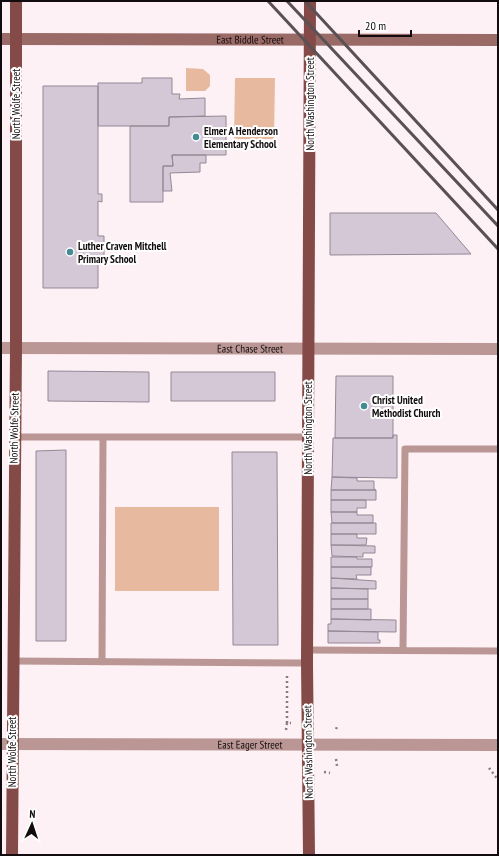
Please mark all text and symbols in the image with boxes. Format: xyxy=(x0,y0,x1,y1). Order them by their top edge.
scale bar xyxy=(359,12,411,38)
text: 20 m xyxy=(365,18,386,33)
street label: East Biddle Street xyxy=(216,32,284,47)
street label: North Washington Street xyxy=(303,57,317,151)
street label: North Wolfe Street xyxy=(9,69,23,139)
place label: Elmer A Henderson Elementary School xyxy=(204,124,278,151)
marker: Elmer A Henderson Elementary School xyxy=(191,132,201,142)
place label: Luther Craven Mitchell Primary School xyxy=(78,239,167,266)
marker: Luther Craven Mitchell Primary School xyxy=(65,247,75,257)
street label: East Chase Street xyxy=(217,341,283,356)
street label: North Washington Street xyxy=(301,381,315,475)
street label: North Wolfe Street xyxy=(6,393,22,463)
place label: Christ United Methodist Church xyxy=(372,393,441,420)
marker: Christ United Methodist Church xyxy=(359,401,369,411)
street label: North Washington Street xyxy=(300,705,316,799)
street label: North Wolfe Street xyxy=(5,717,19,787)
street label: East Eager Street xyxy=(218,737,282,752)
north arrow xyxy=(12,804,52,844)
text: N xyxy=(29,807,36,821)

